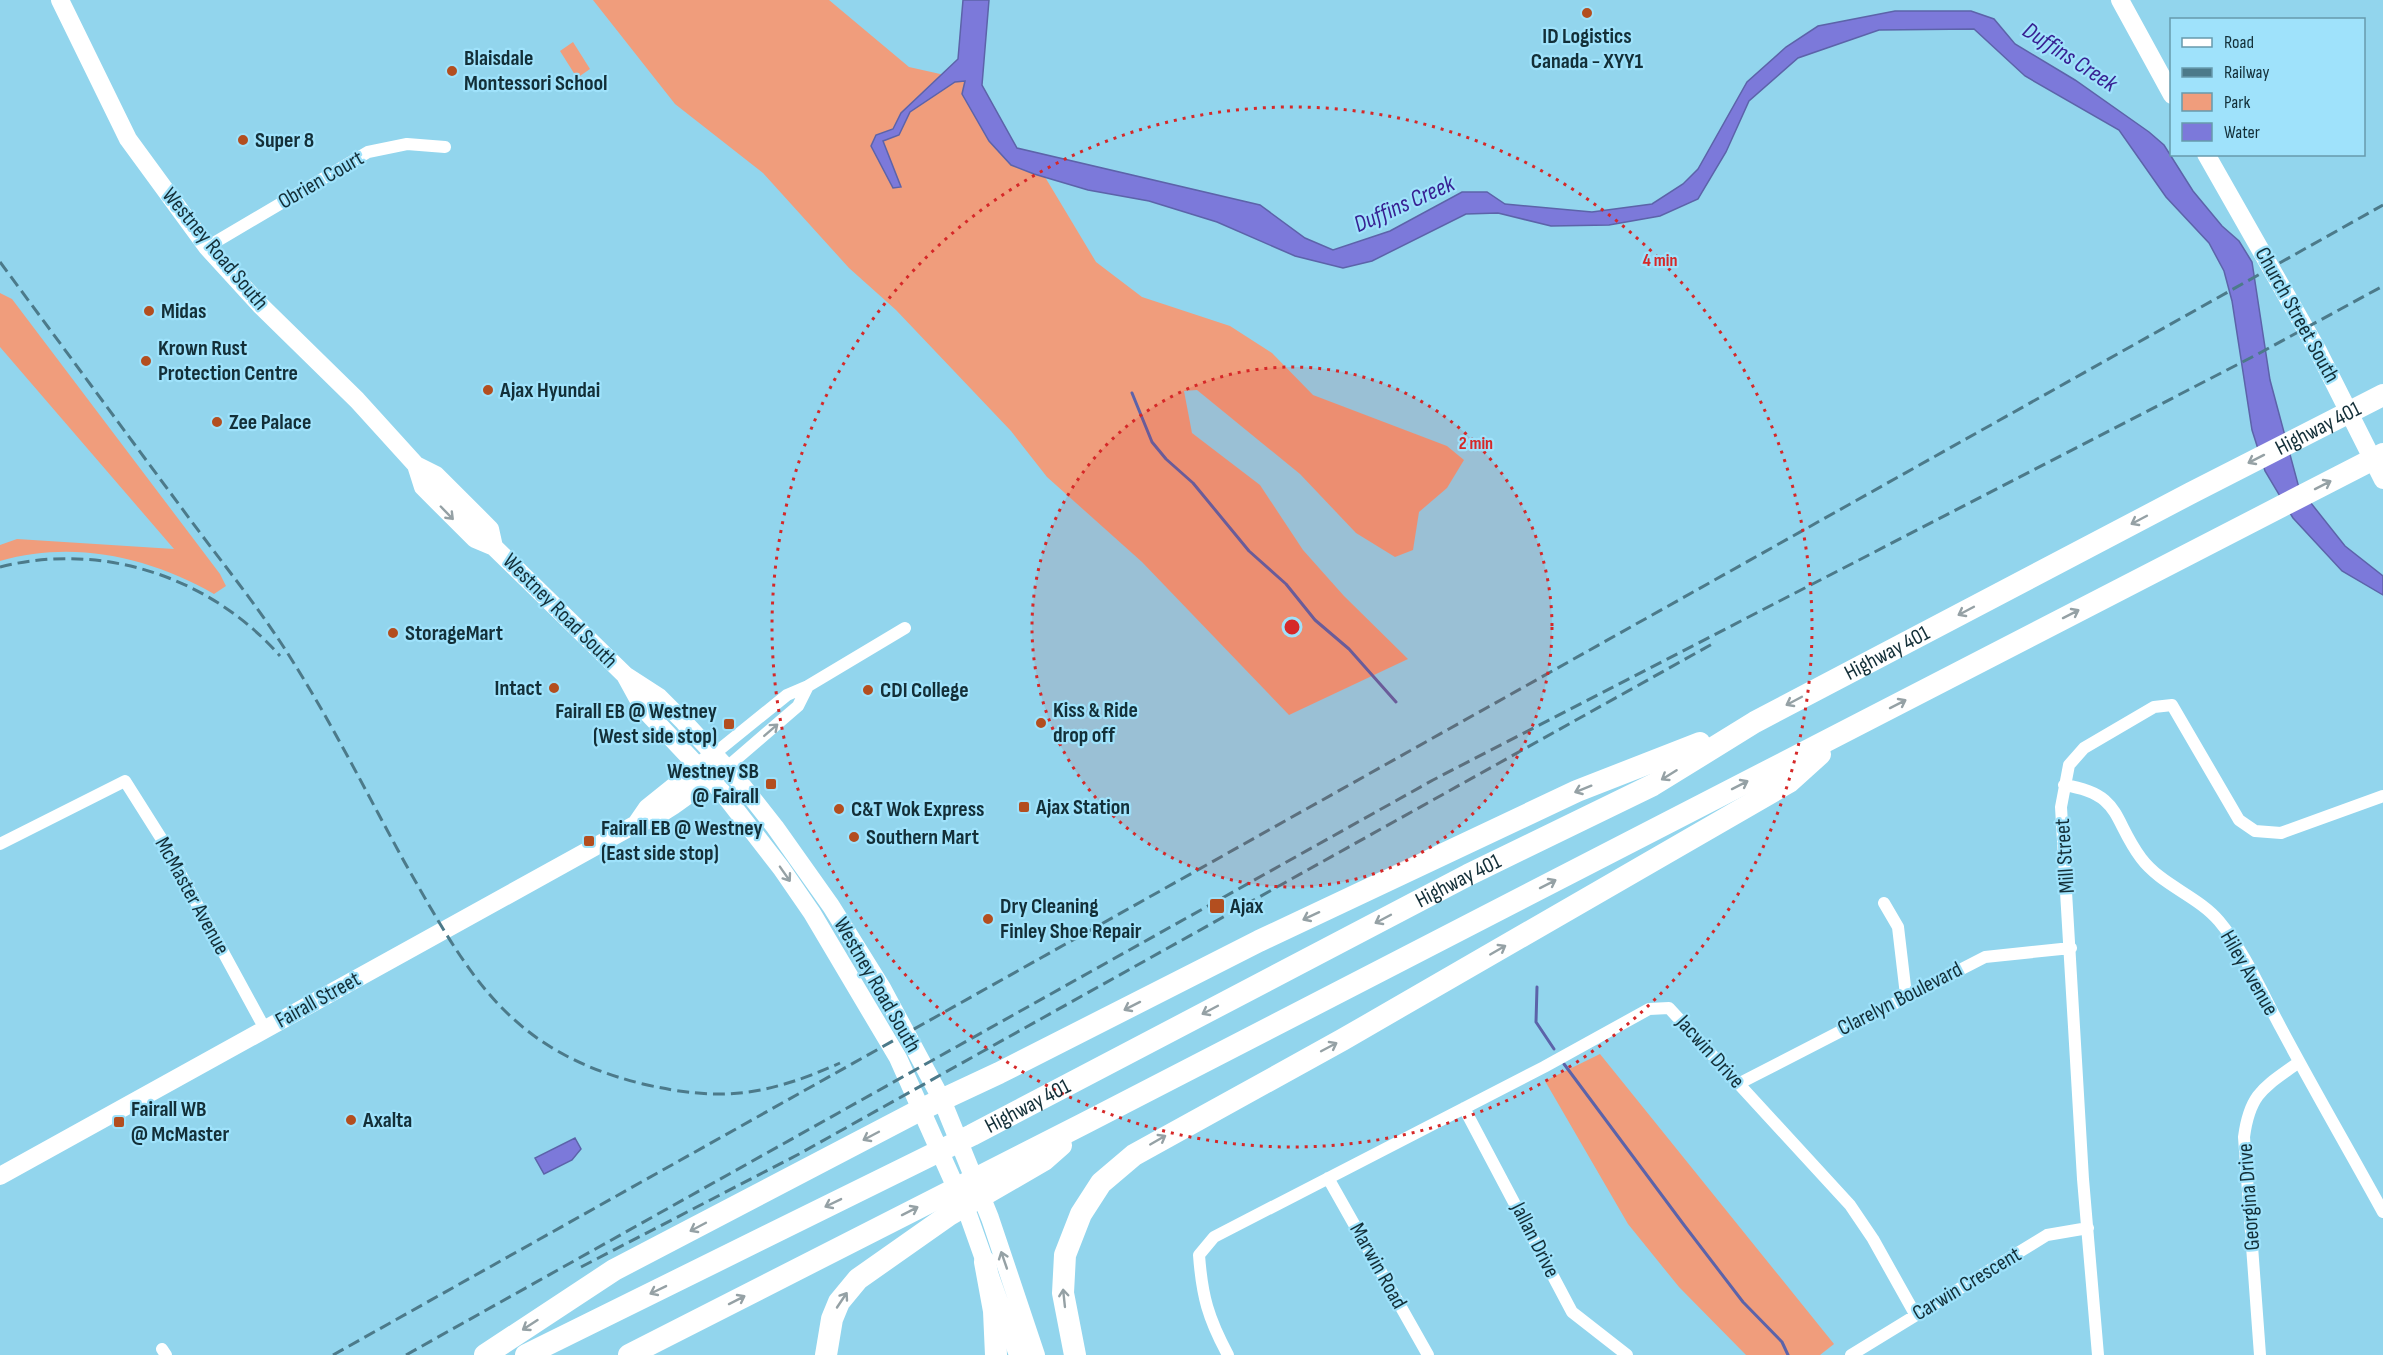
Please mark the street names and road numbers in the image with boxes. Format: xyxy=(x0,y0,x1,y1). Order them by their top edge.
street label: Obrien Court xyxy=(273,145,369,215)
street label: Westney Road South xyxy=(156,182,274,316)
street label: Church Street South xyxy=(2249,243,2345,387)
street label: Highway 401 xyxy=(2271,395,2366,461)
street label: Westney Road South xyxy=(497,548,623,674)
street label: Highway 401 xyxy=(1840,619,1934,686)
street label: Mill Street xyxy=(2049,817,2081,894)
street label: McMaster Avenue xyxy=(149,832,235,960)
street label: Highway 401 xyxy=(1411,847,1506,914)
street label: Westney Road South xyxy=(827,913,927,1057)
street label: Hiley Avenue xyxy=(2214,926,2284,1020)
street label: Clarelyn Boulevard xyxy=(1833,956,1967,1042)
street label: Fairall Street xyxy=(271,966,365,1034)
street label: Jacwin Drive xyxy=(1669,1009,1750,1094)
street label: Highway 401 xyxy=(980,1072,1075,1139)
street label: Georgina Drive xyxy=(2232,1142,2266,1252)
street label: Jallan Drive xyxy=(1504,1197,1565,1282)
street label: Marwin Road xyxy=(1343,1218,1413,1314)
street label: Carwin Crescent xyxy=(1908,1241,2026,1327)

